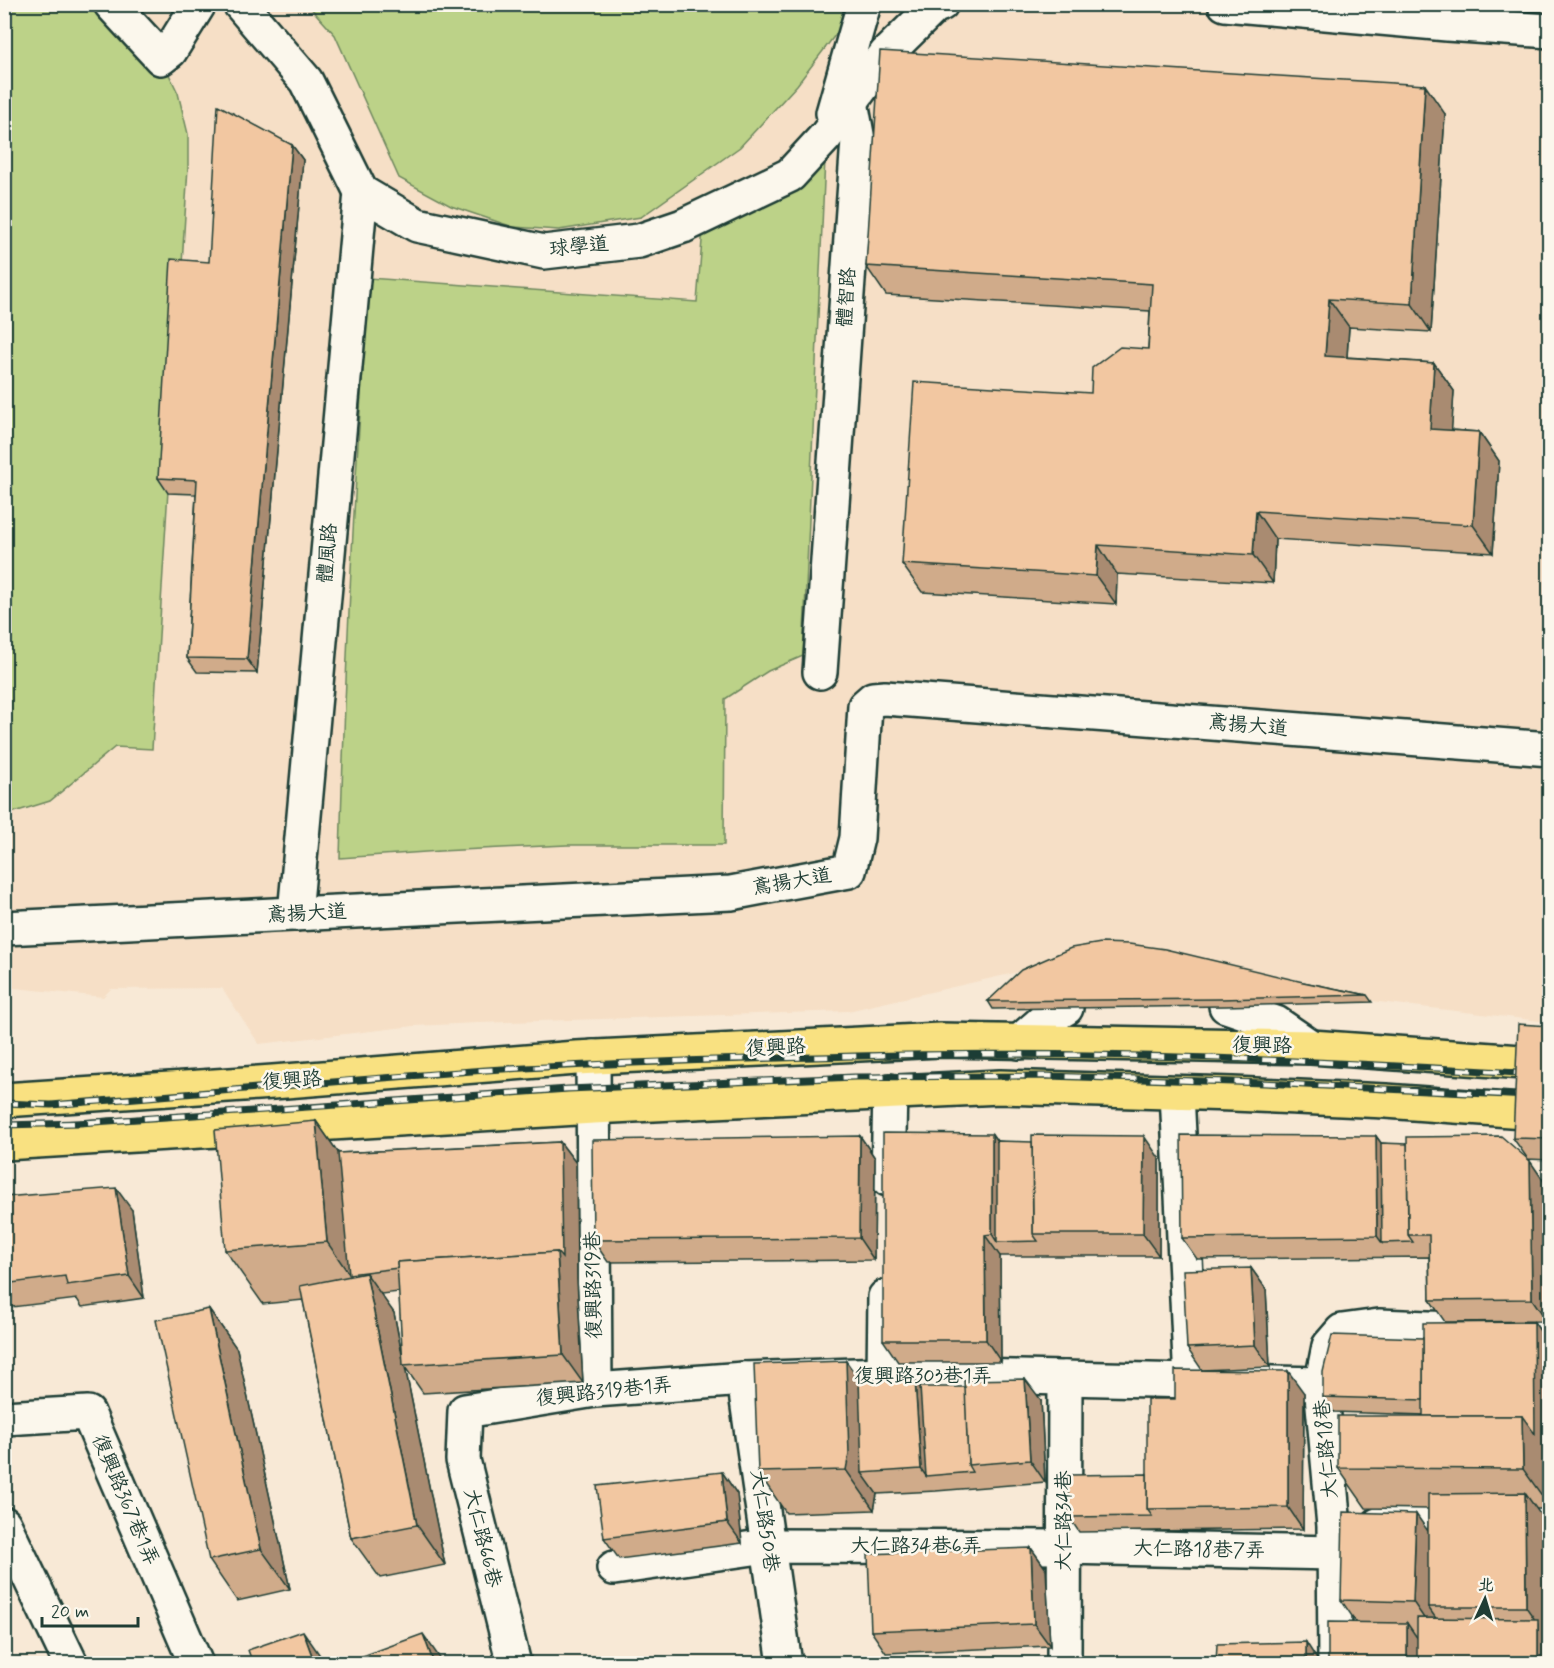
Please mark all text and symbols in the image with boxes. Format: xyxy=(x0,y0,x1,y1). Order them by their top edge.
street label: 球學道 xyxy=(548,230,610,264)
street label: 體智路 xyxy=(831,265,863,328)
street label: 體風路 xyxy=(312,521,344,584)
street label: 鳶揚大道 xyxy=(1207,709,1289,743)
street label: 鳶揚大道 xyxy=(750,862,834,902)
street label: 鳶揚大道 xyxy=(266,898,348,930)
street label: 復興路 xyxy=(1232,1032,1293,1060)
street label: 復興路 xyxy=(745,1033,808,1063)
street label: 復興路 xyxy=(261,1065,324,1097)
street label: 復興路319巷 xyxy=(580,1230,608,1339)
street label: 復興路303巷1弄 xyxy=(854,1363,992,1390)
street label: 復興路319巷1弄 xyxy=(534,1371,674,1413)
street label: 大仁路18巷 xyxy=(1309,1397,1345,1500)
street label: 復興路367巷1弄 xyxy=(85,1430,165,1570)
street label: 大仁路50巷 xyxy=(743,1468,785,1575)
street label: 大仁路34巷 xyxy=(1051,1469,1078,1572)
street label: 大仁路66巷 xyxy=(457,1486,508,1591)
street label: 大仁路34巷6弄 xyxy=(850,1533,982,1560)
street label: 大仁路18巷7弄 xyxy=(1133,1535,1265,1565)
north arrow xyxy=(1455,1569,1515,1629)
text: 北 xyxy=(1477,1574,1495,1597)
scale bar xyxy=(42,1590,138,1628)
text: 20 m xyxy=(51,1600,89,1624)

